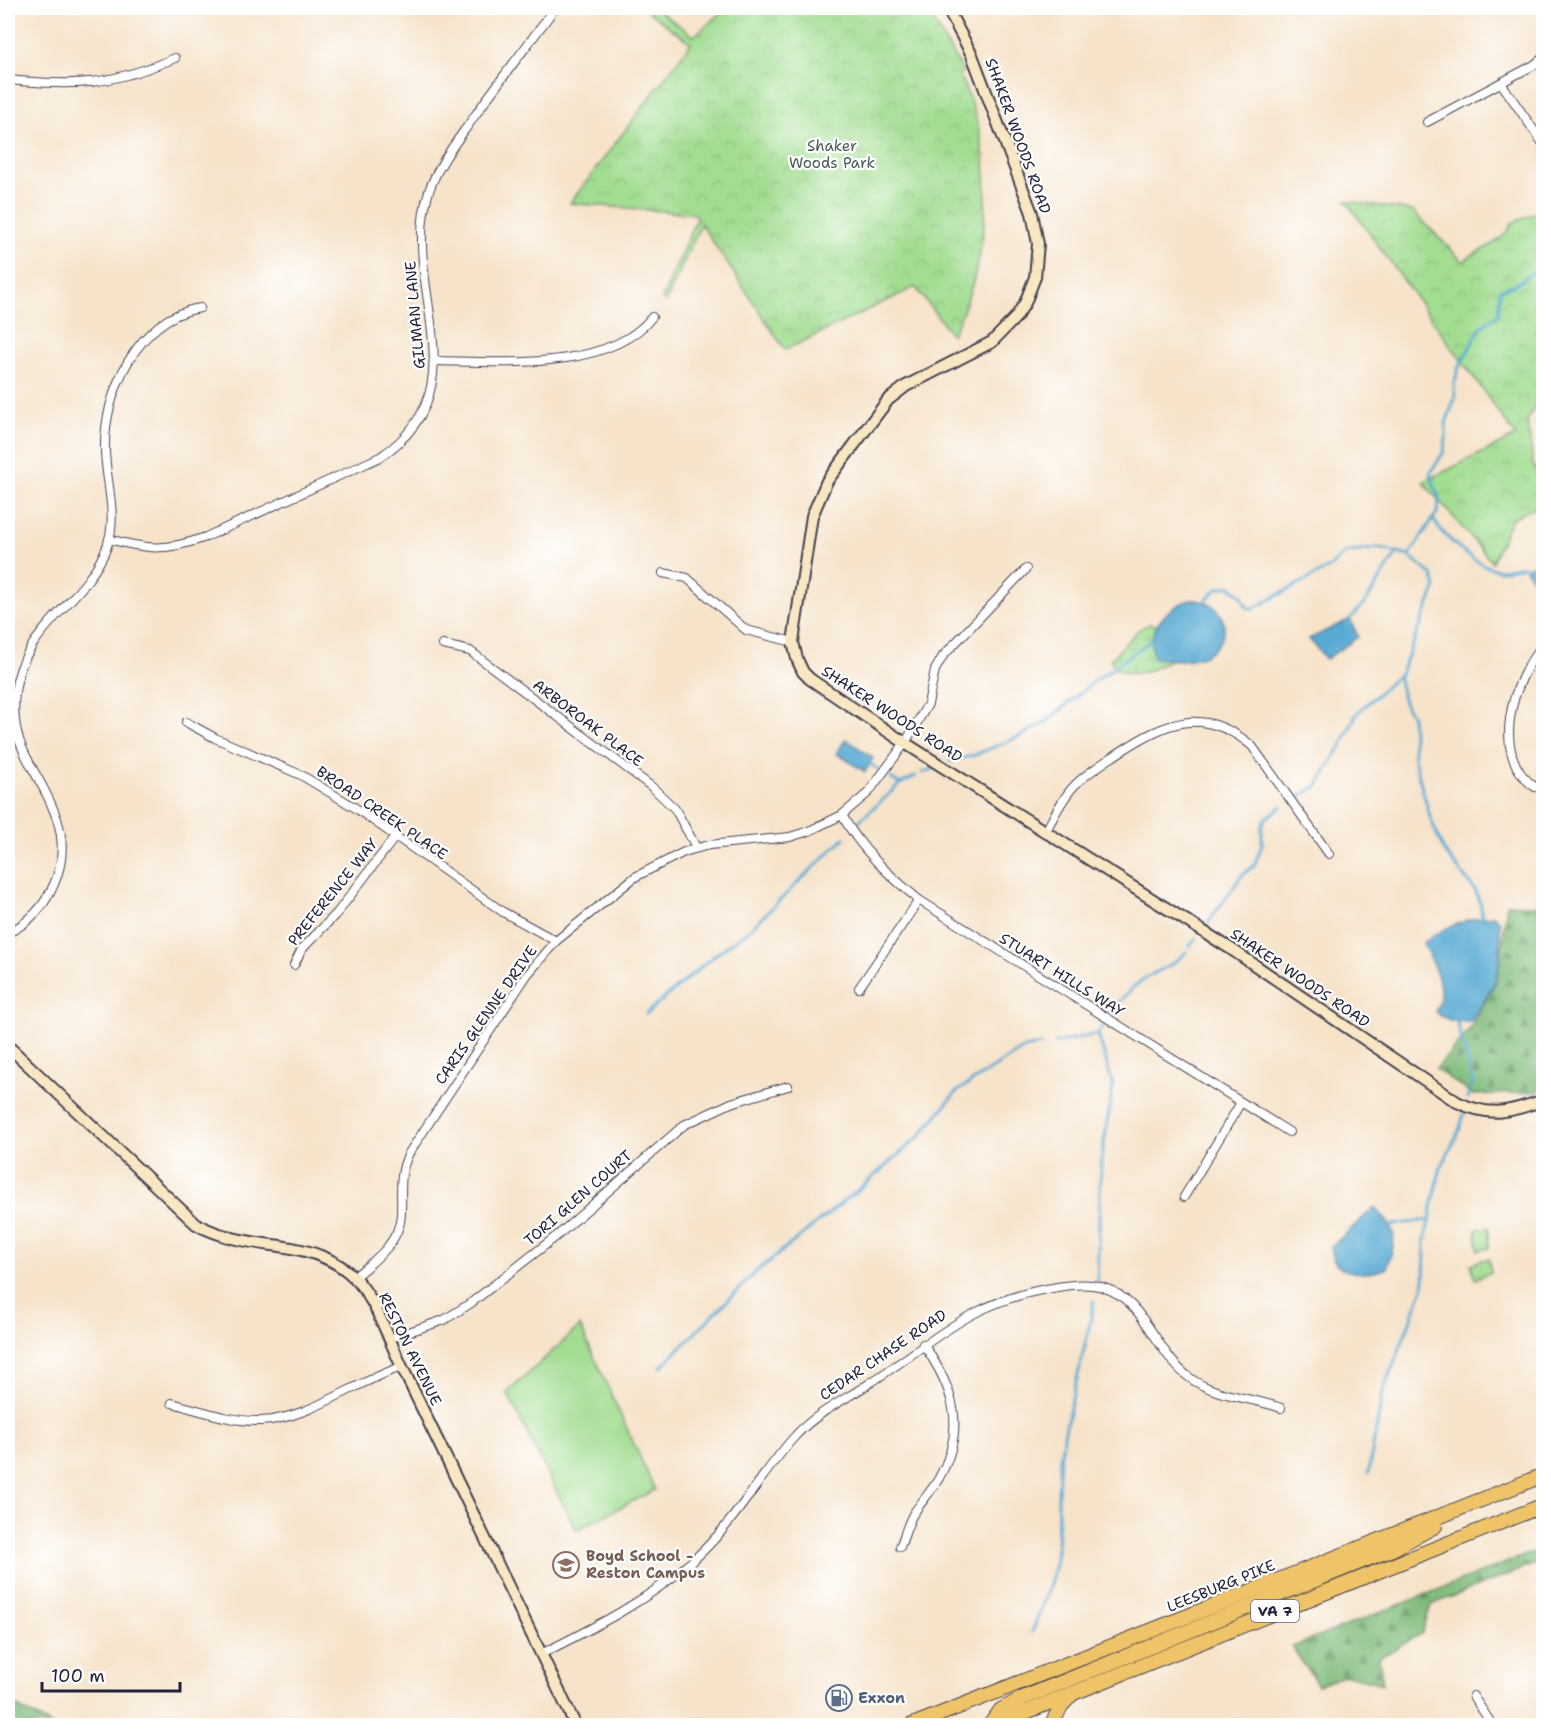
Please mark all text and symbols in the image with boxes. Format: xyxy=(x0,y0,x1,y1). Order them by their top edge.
street label: SHAKER WOODS ROAD xyxy=(981,55,1056,217)
park label: Shaker Woods Park xyxy=(789,136,875,173)
street label: GILMAN LANE xyxy=(400,260,430,370)
street label: SHAKER WOODS ROAD xyxy=(818,661,966,767)
street label: ARBOROAK PLACE xyxy=(529,675,647,771)
street label: BROAD CREEK PLACE xyxy=(312,762,452,864)
street label: PREFERENCE WAY xyxy=(283,834,383,950)
street label: SHAKER WOODS ROAD xyxy=(1226,924,1374,1032)
street label: STUART HILLS WAY xyxy=(996,928,1128,1022)
street label: CARIS GLENNE DRIVE xyxy=(430,942,542,1088)
street label: TORI GLEN COURT xyxy=(520,1146,636,1250)
street label: RESTON AVENUE xyxy=(374,1289,446,1409)
street label: CEDAR CHASE ROAD xyxy=(816,1305,951,1405)
place label: Boyd School - Reston Campus xyxy=(586,1546,705,1583)
school or university icon: Boyd School - Reston Campus xyxy=(551,1550,581,1580)
street label: LEESBURG PIKE xyxy=(1164,1555,1278,1617)
road number: VA 7 xyxy=(1251,1600,1299,1622)
scale bar xyxy=(42,1655,180,1693)
text: 100 m xyxy=(51,1664,105,1688)
fuel station icon: Exxon xyxy=(824,1683,854,1713)
place label: Exxon xyxy=(858,1688,905,1708)

